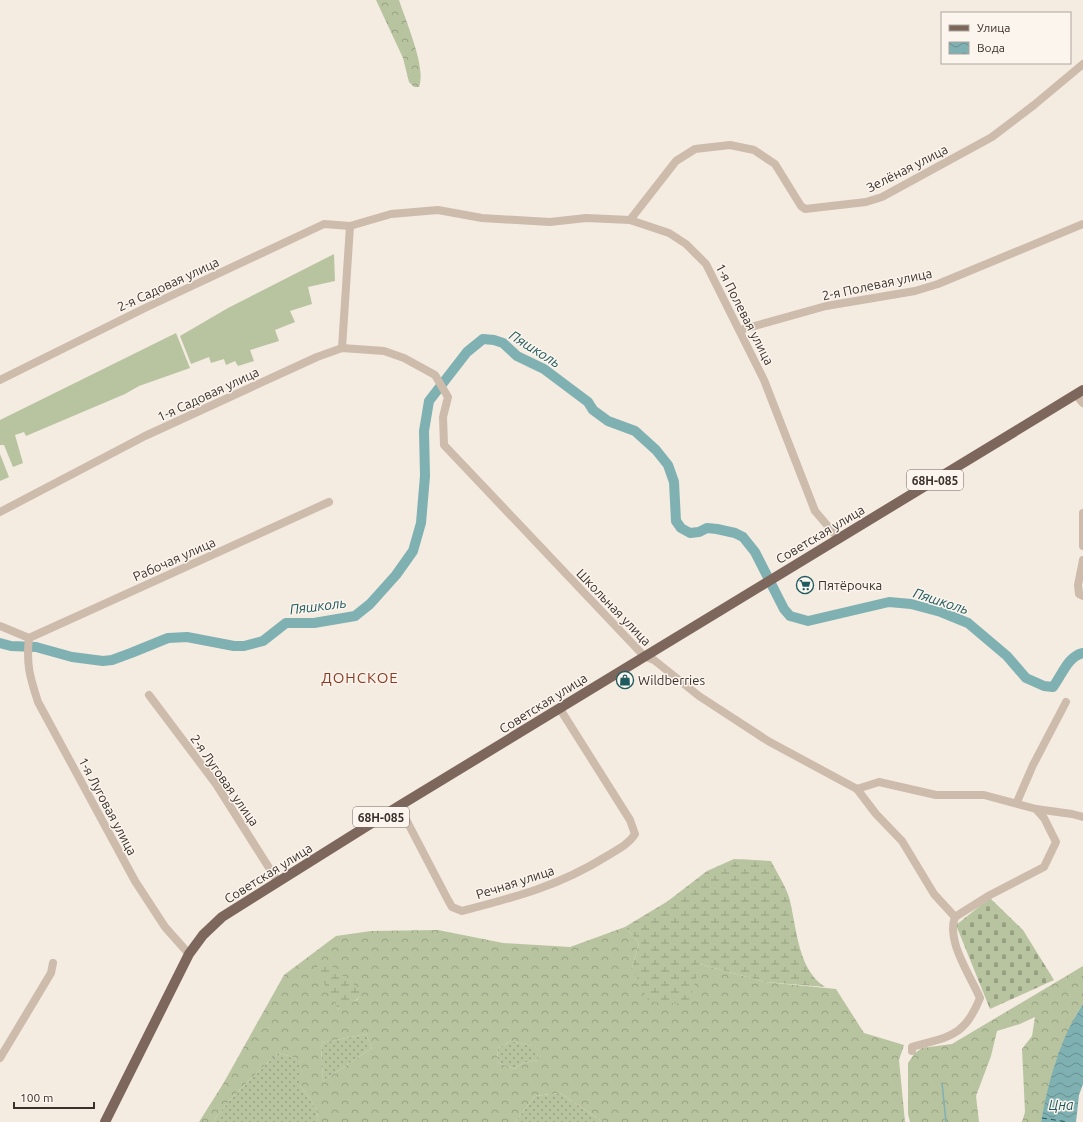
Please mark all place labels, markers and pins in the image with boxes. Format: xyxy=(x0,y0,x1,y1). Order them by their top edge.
supermarket icon: Пятёрочка xyxy=(795,575,815,595)
place label: Пятёрочка xyxy=(818,578,882,592)
shop icon: Wildberries xyxy=(615,670,635,690)
place label: Wildberries xyxy=(638,673,705,687)

